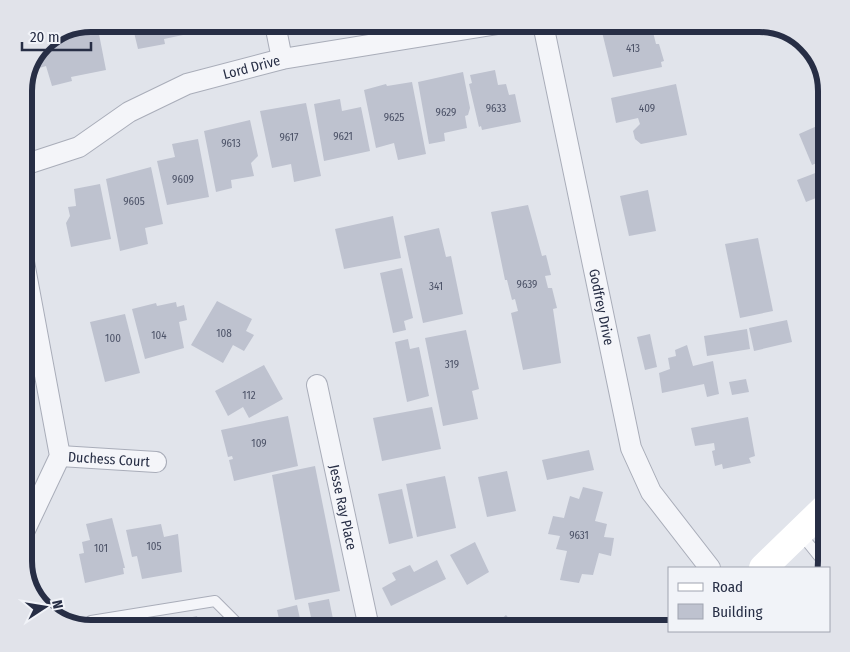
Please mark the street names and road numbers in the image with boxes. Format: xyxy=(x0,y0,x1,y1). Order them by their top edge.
street label: Lord Drive xyxy=(221,51,282,83)
street label: Godfrey Drive xyxy=(586,267,618,347)
street label: Duchess Court xyxy=(67,448,151,470)
street label: Jesse Ray Place xyxy=(326,463,361,552)

